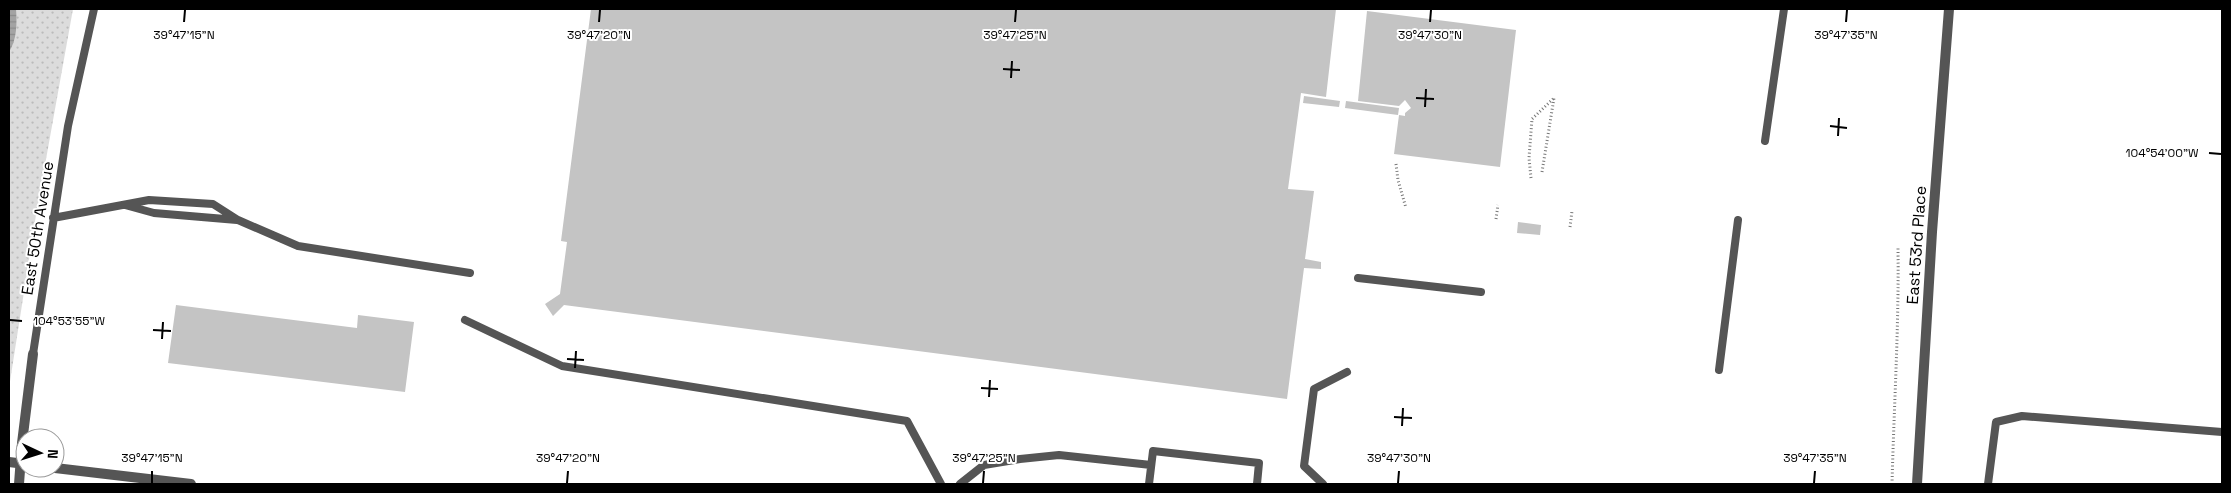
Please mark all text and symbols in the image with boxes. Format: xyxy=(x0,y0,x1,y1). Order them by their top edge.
text: 39°47'15"N xyxy=(153,27,215,43)
text: 39°47'20"N xyxy=(567,27,631,43)
text: 39°47'25"N xyxy=(983,27,1047,43)
text: 39°47'30"N xyxy=(1398,27,1462,43)
text: 39°47'35"N xyxy=(1814,27,1878,43)
text: 104°54'00"W xyxy=(2125,145,2199,161)
street label: East 50th Avenue xyxy=(17,160,58,297)
street label: East 53rd Place xyxy=(1902,185,1931,305)
text: 104°53'55"W xyxy=(33,313,106,329)
north arrow xyxy=(15,428,65,478)
text: N xyxy=(44,449,62,459)
text: 39°47'15"N xyxy=(121,450,183,466)
text: 39°47'20"N xyxy=(536,450,600,466)
text: 39°47'25"N xyxy=(952,450,1016,466)
text: 39°47'30"N xyxy=(1367,450,1431,466)
text: 39°47'35"N xyxy=(1783,450,1847,466)

